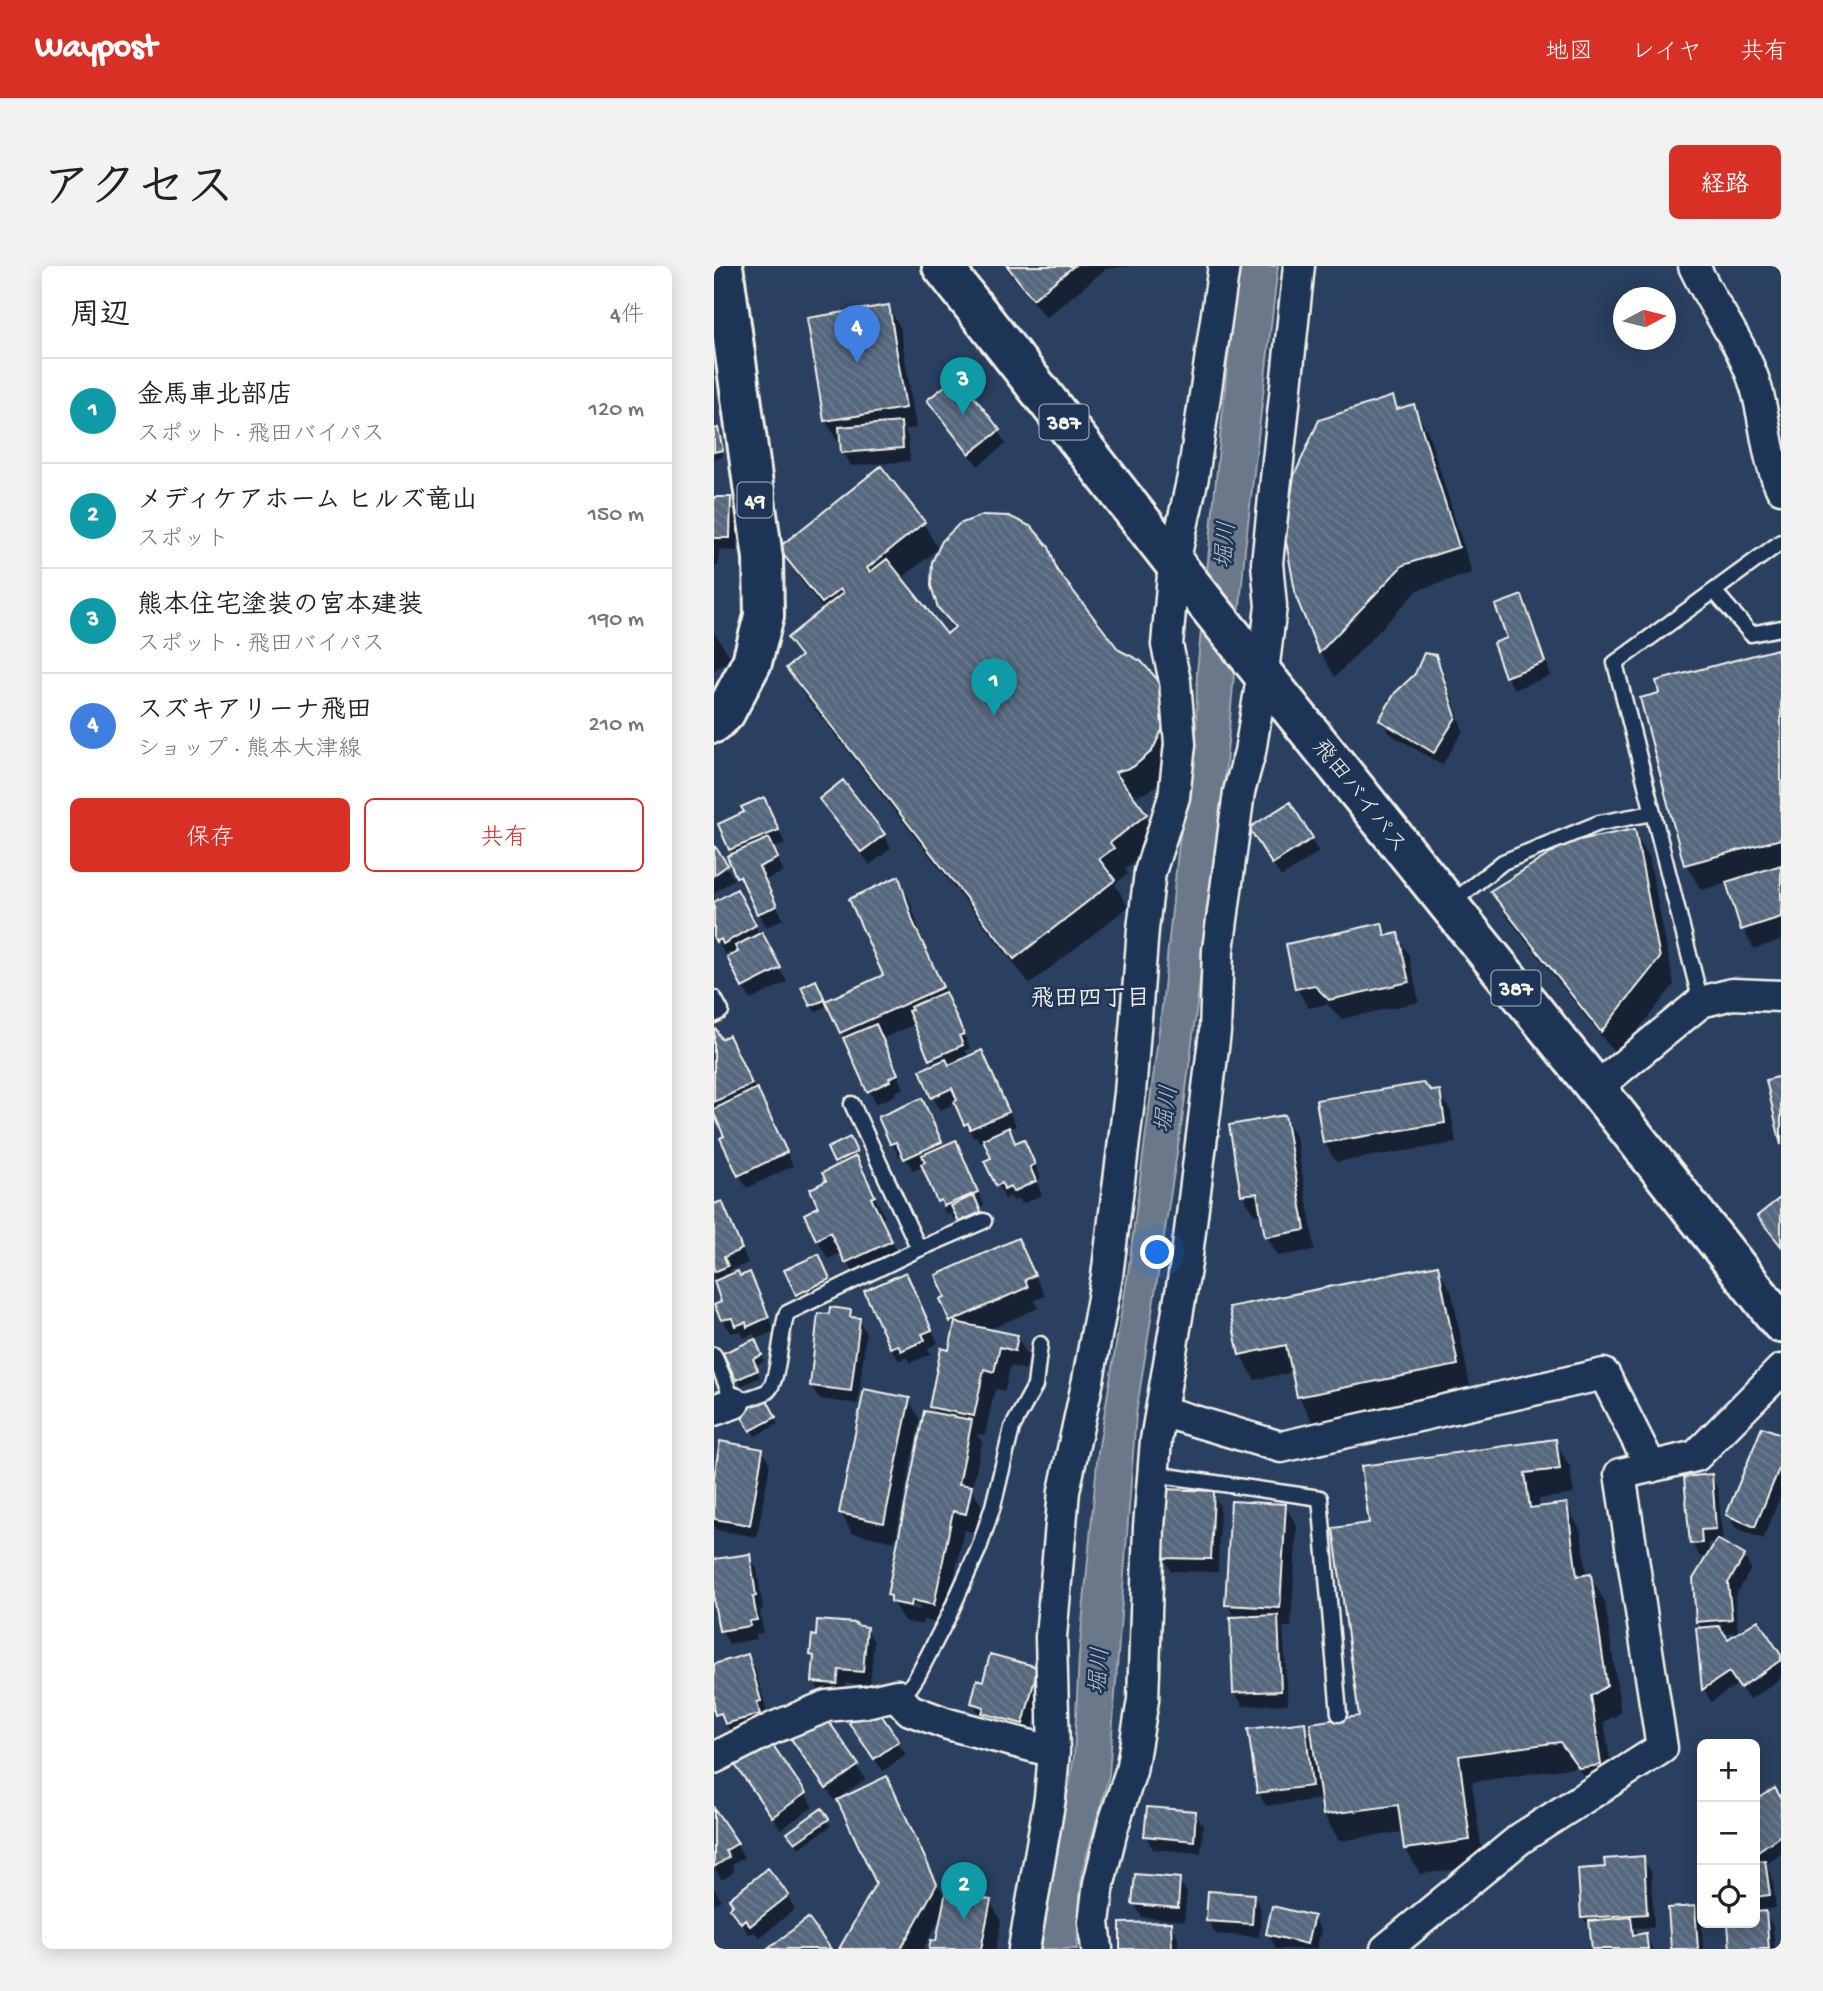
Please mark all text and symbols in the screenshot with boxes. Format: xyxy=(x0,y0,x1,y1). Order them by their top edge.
text: Waypost xyxy=(35,30,157,68)
text: 地図 xyxy=(1545,39,1593,68)
text: レイヤ xyxy=(1631,39,1702,68)
text: 共有 xyxy=(1740,39,1788,68)
button: 経路 xyxy=(1669,145,1781,219)
text: アクセス xyxy=(42,163,235,221)
north arrow xyxy=(1613,287,1676,350)
text: 周辺 xyxy=(70,300,130,335)
text: 4件 xyxy=(610,303,644,330)
pin: 4 xyxy=(834,305,880,363)
pin: 3 xyxy=(940,357,986,415)
text: 金馬車北部店 xyxy=(137,382,293,413)
text: 1 xyxy=(88,397,98,424)
text: 120 m xyxy=(589,397,644,424)
road number: 387 xyxy=(1040,404,1088,440)
text: スポット · 飛田バイパス xyxy=(137,422,385,449)
road number: 49 xyxy=(737,482,772,518)
text: メディケアホーム ヒルズ竜山 xyxy=(137,487,478,518)
text: 2 xyxy=(87,502,99,529)
text: 150 m xyxy=(588,502,644,529)
water label: 堀川 xyxy=(1211,520,1244,570)
text: スポット xyxy=(137,527,229,554)
text: 熊本住宅塗装の宮本建装 xyxy=(137,592,423,623)
text: 3 xyxy=(87,607,99,634)
text: 190 m xyxy=(588,607,644,634)
text: スポット · 飛田バイパス xyxy=(137,632,385,659)
pin: 1 xyxy=(971,658,1017,716)
text: スズキアリーナ飛田 xyxy=(137,697,372,728)
text: 4 xyxy=(88,712,98,739)
text: 210 m xyxy=(589,712,644,739)
street label: 飛田バイパス xyxy=(1305,735,1411,860)
text: ショップ · 熊本大津線 xyxy=(137,737,361,764)
button: 保存 xyxy=(70,798,350,872)
button: 共有 xyxy=(364,798,644,872)
road number: 387 xyxy=(1492,970,1540,1006)
district label: 飛田四丁目 xyxy=(1030,986,1150,1015)
water label: 堀川 xyxy=(1151,1084,1186,1135)
your location xyxy=(1140,1235,1174,1269)
water label: 堀川 xyxy=(1085,1646,1118,1696)
map controls xyxy=(1697,1739,1760,1928)
button: + xyxy=(1697,1739,1760,1802)
button: − xyxy=(1697,1802,1760,1865)
pin: 2 xyxy=(941,1862,987,1920)
button: locate xyxy=(1697,1865,1760,1928)

